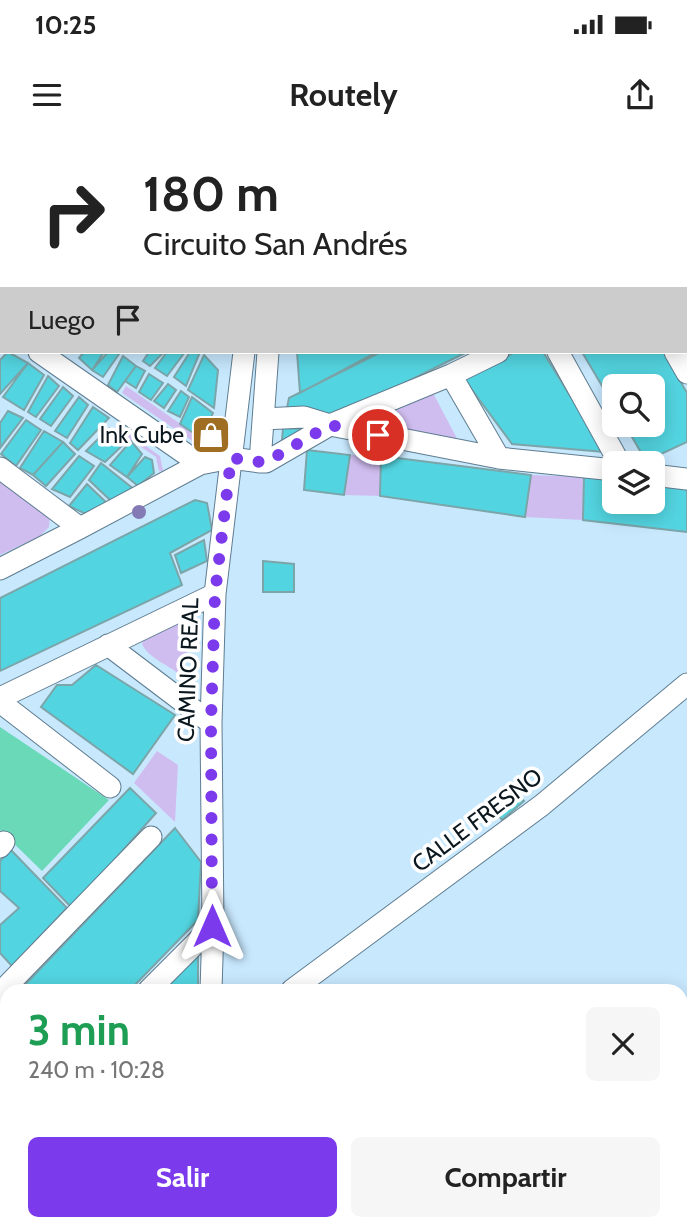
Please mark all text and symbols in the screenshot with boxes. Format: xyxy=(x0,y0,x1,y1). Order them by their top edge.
text: 10:25 xyxy=(35,9,96,41)
text: Routely xyxy=(289,75,398,114)
icon: menu xyxy=(28,76,66,114)
icon: share xyxy=(621,76,659,114)
text: 180 m xyxy=(143,164,279,223)
icon: right xyxy=(28,168,119,259)
text: Circuito San Andrés xyxy=(143,224,408,263)
icon: arrive xyxy=(109,301,147,339)
text: Luego xyxy=(28,304,95,336)
map controls xyxy=(602,374,665,514)
button: search xyxy=(602,374,665,437)
pin xyxy=(348,405,408,465)
shop icon: Ink Cube xyxy=(190,414,232,456)
icon: arrive xyxy=(359,416,397,454)
place label: Ink Cube xyxy=(100,421,184,449)
button: layers xyxy=(602,451,665,514)
street label: CAMINO REAL xyxy=(171,597,205,743)
street label: CALLE FRESNO xyxy=(407,762,547,878)
position arrow xyxy=(175,889,249,963)
text: 3 min xyxy=(28,1004,130,1056)
button: close xyxy=(586,1007,660,1081)
text: 240 m · 10:28 xyxy=(28,1056,165,1084)
button: Salir xyxy=(28,1137,337,1217)
button: Compartir xyxy=(351,1137,660,1217)

